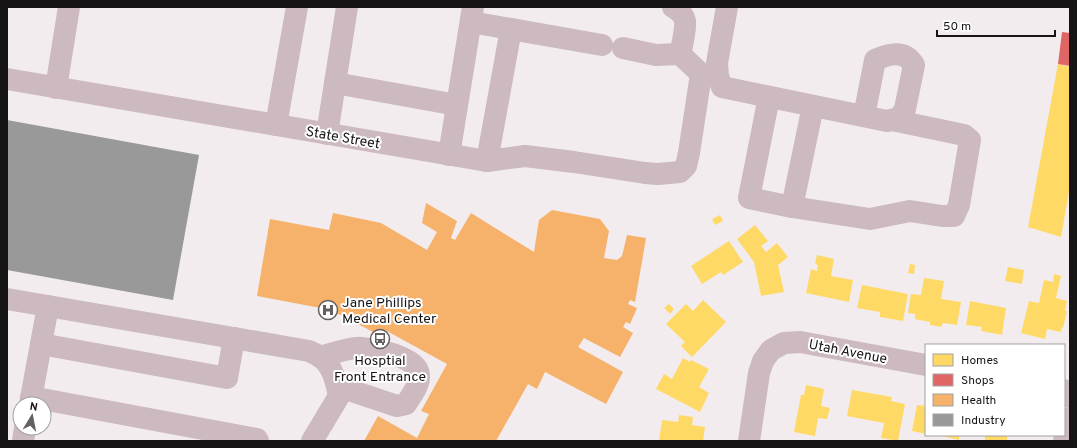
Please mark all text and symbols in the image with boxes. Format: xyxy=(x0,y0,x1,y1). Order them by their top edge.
scale bar xyxy=(937,12,1055,38)
text: 50 m xyxy=(943,19,971,35)
street label: State Street xyxy=(304,124,381,153)
place label: Jane Phillips Medical Center xyxy=(342,295,437,328)
hospital icon: Jane Phillips Medical Center xyxy=(317,299,339,321)
bus stop icon: Hosptial Front Entrance xyxy=(369,328,391,350)
street label: Utah Avenue xyxy=(807,337,888,368)
legend xyxy=(925,344,1065,436)
place label: Hosptial Front Entrance xyxy=(334,353,426,386)
text: Homes xyxy=(961,353,998,369)
text: Shops xyxy=(961,373,994,389)
text: Health xyxy=(961,393,996,409)
north arrow xyxy=(12,396,52,436)
text: N xyxy=(28,400,39,415)
text: Industry xyxy=(961,413,1006,429)

